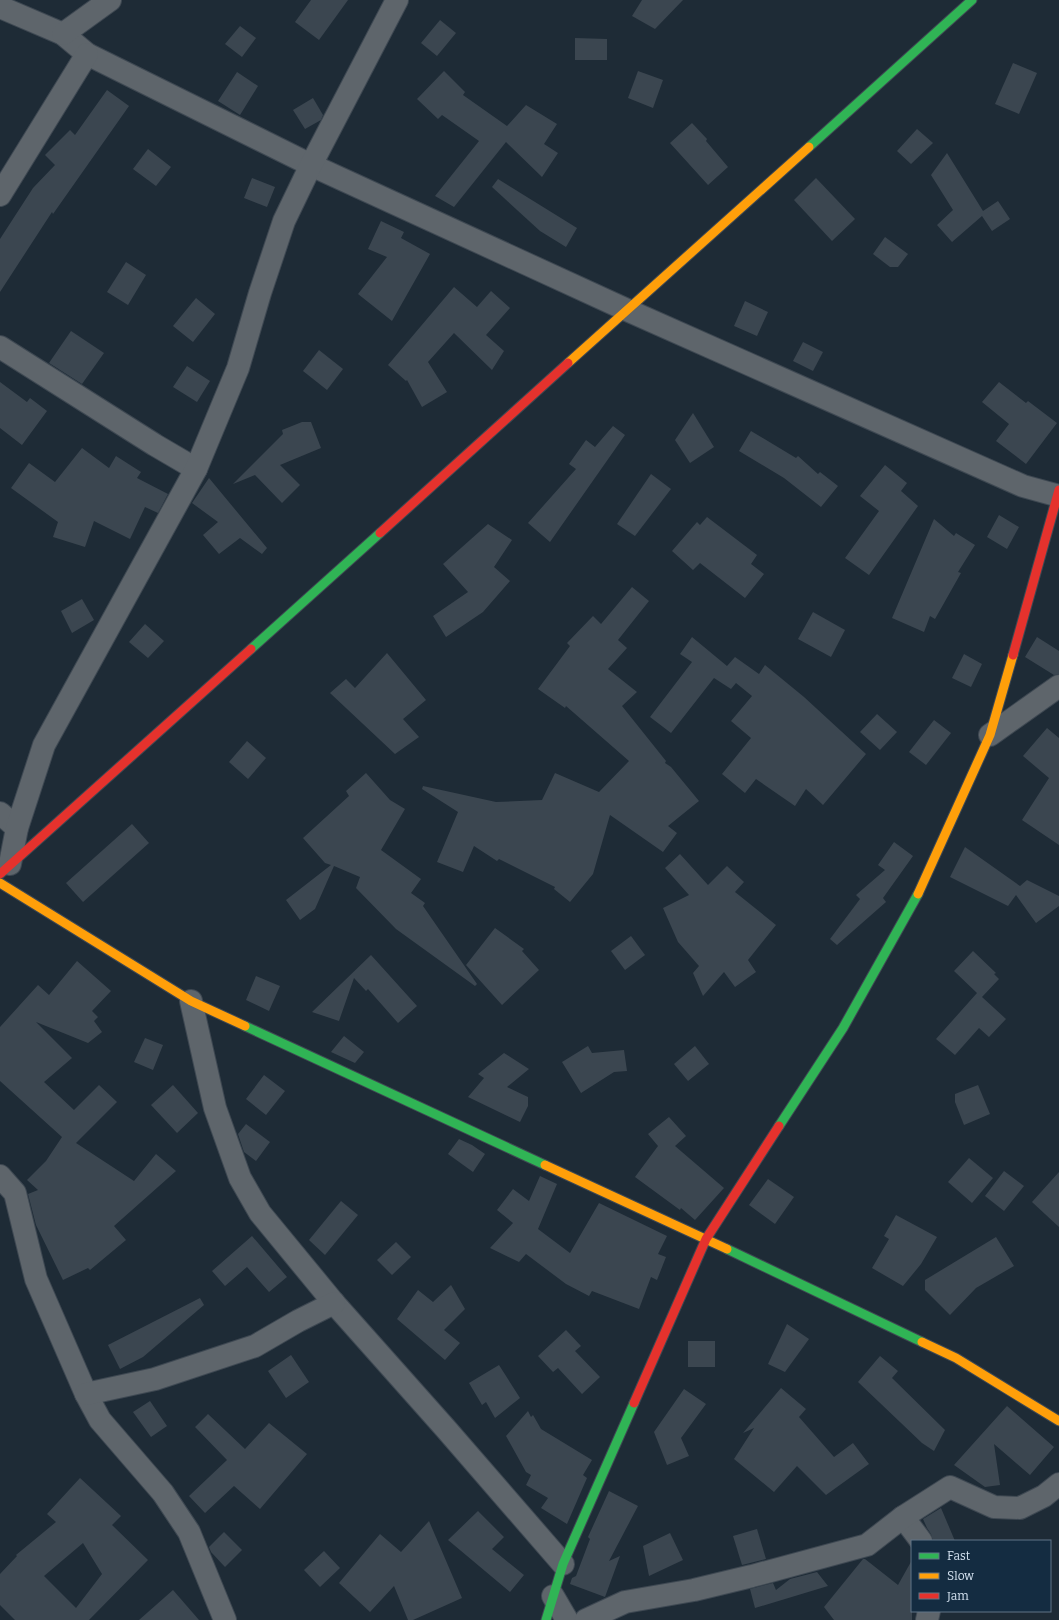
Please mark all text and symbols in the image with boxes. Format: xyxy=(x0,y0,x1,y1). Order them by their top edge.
legend xyxy=(911,1540,1051,1612)
text: Fast xyxy=(947,1549,971,1563)
text: Slow xyxy=(947,1569,974,1583)
text: Jam xyxy=(946,1589,969,1603)

